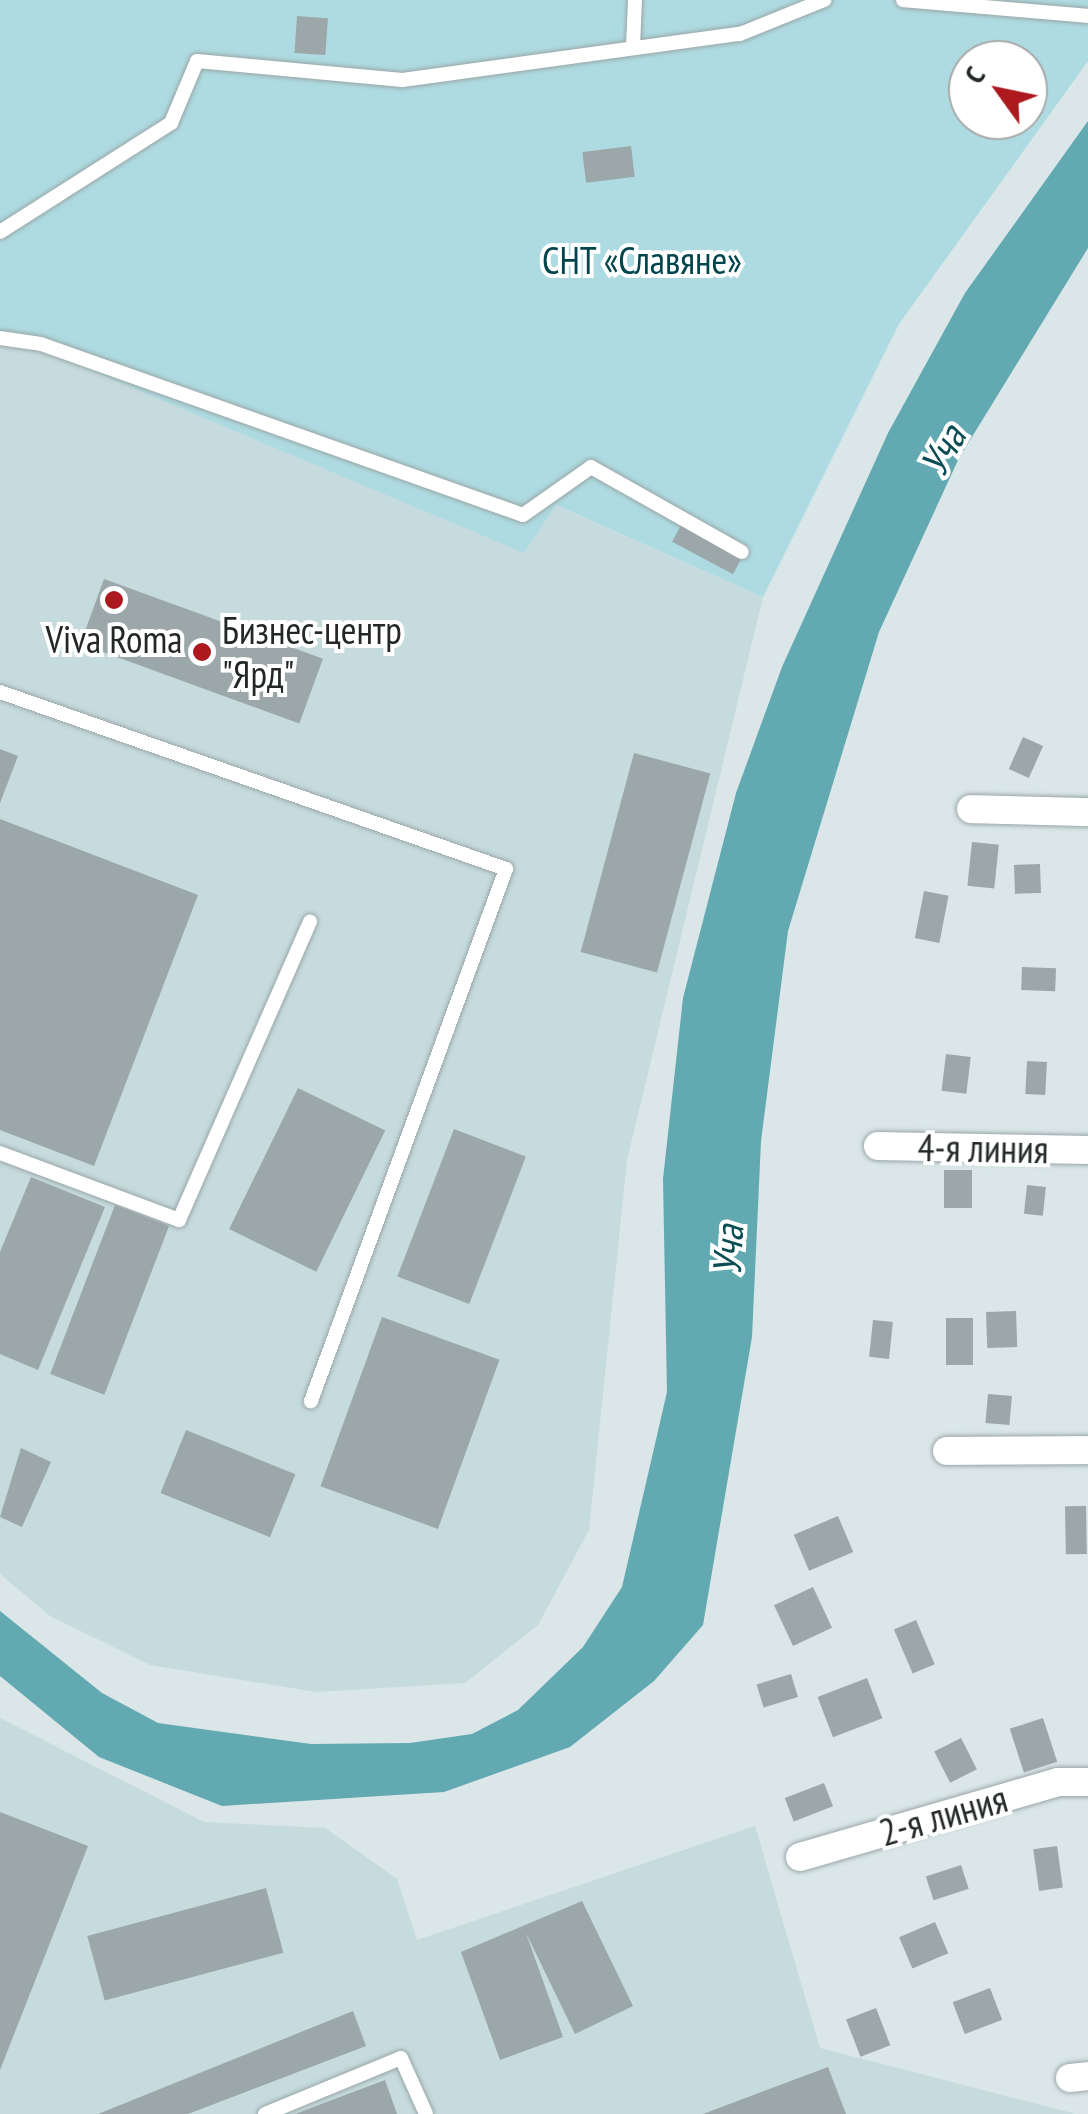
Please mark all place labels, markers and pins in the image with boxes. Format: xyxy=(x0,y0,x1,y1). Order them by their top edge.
marker: Viva Roma xyxy=(103,589,125,611)
place label: Бизнес-центр "Ярд" xyxy=(222,607,402,696)
place label: Viva Roma xyxy=(46,616,182,662)
marker: Бизнес-центр "Ярд" xyxy=(191,641,213,663)

